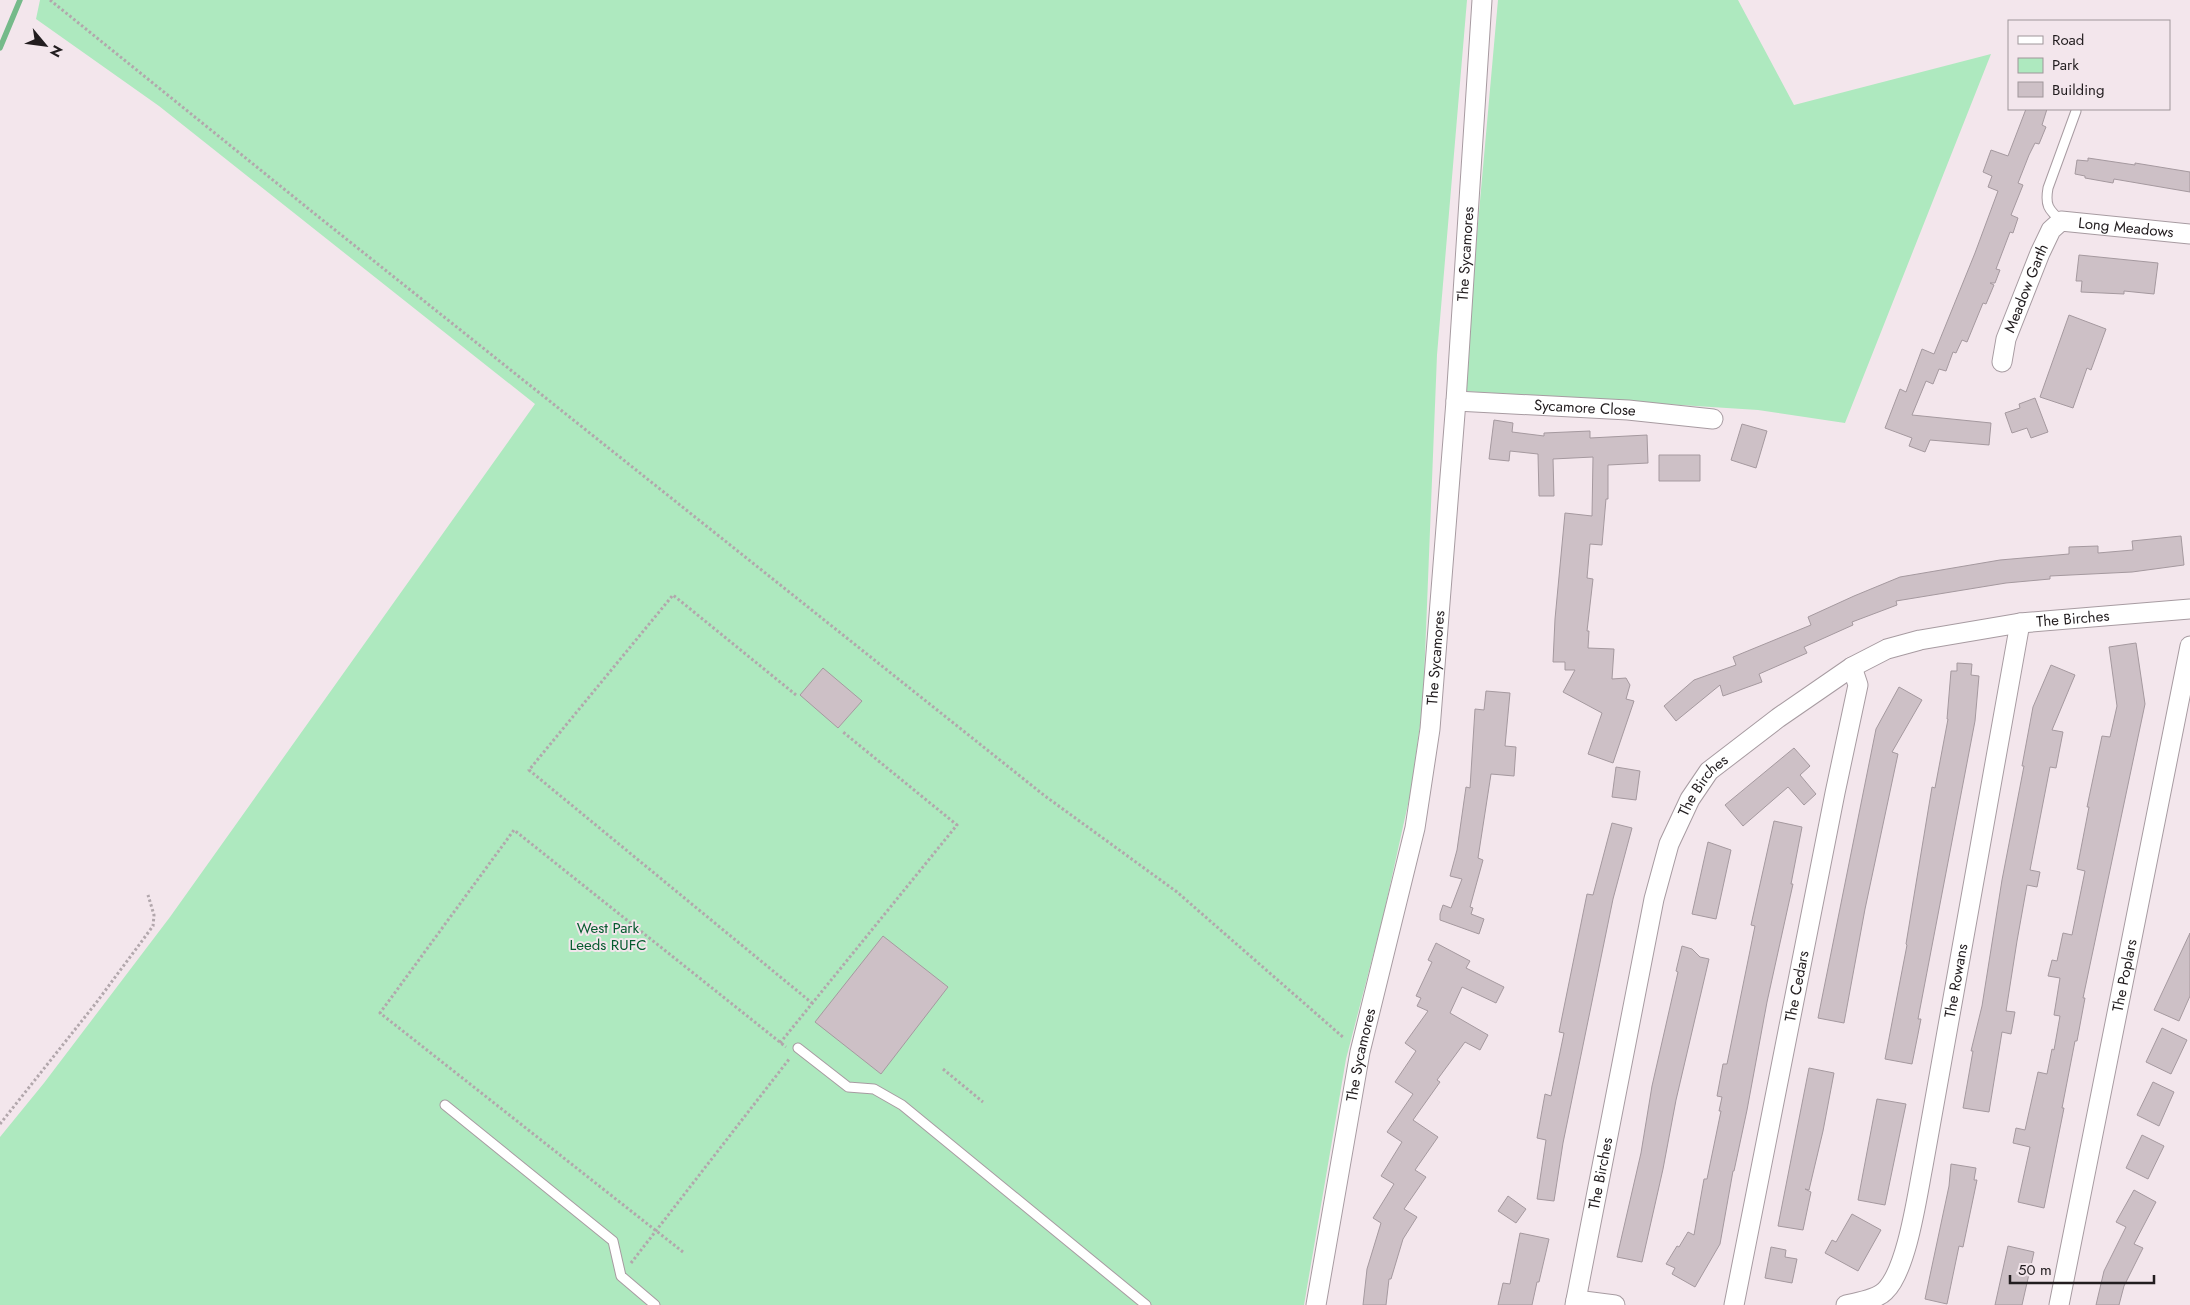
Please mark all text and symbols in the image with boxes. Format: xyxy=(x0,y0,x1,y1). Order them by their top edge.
north arrow xyxy=(20,20,70,70)
legend xyxy=(2008,20,2170,110)
text: Road xyxy=(2052,29,2084,51)
text: N xyxy=(45,42,68,61)
text: Park xyxy=(2052,54,2079,76)
text: Building xyxy=(2052,79,2104,101)
street label: The Sycamores xyxy=(1451,206,1480,302)
street label: Long Meadows xyxy=(2077,212,2175,243)
street label: Meadow Garth xyxy=(1999,240,2054,336)
street label: Sycamore Close xyxy=(1533,394,1637,422)
street label: The Birches xyxy=(2035,605,2110,633)
street label: The Sycamores xyxy=(1421,610,1450,706)
street label: The Birches xyxy=(1672,749,1733,820)
park label: West Park Leeds RUFC xyxy=(570,917,646,956)
street label: The Poplars xyxy=(2107,937,2142,1014)
street label: The Rowans xyxy=(1939,942,1973,1020)
street label: The Cedars xyxy=(1779,949,1815,1024)
street label: The Sycamores xyxy=(1341,1006,1381,1103)
street label: The Birches xyxy=(1583,1135,1618,1211)
scale bar xyxy=(2010,1252,2154,1284)
text: 50 m xyxy=(2018,1259,2052,1281)

